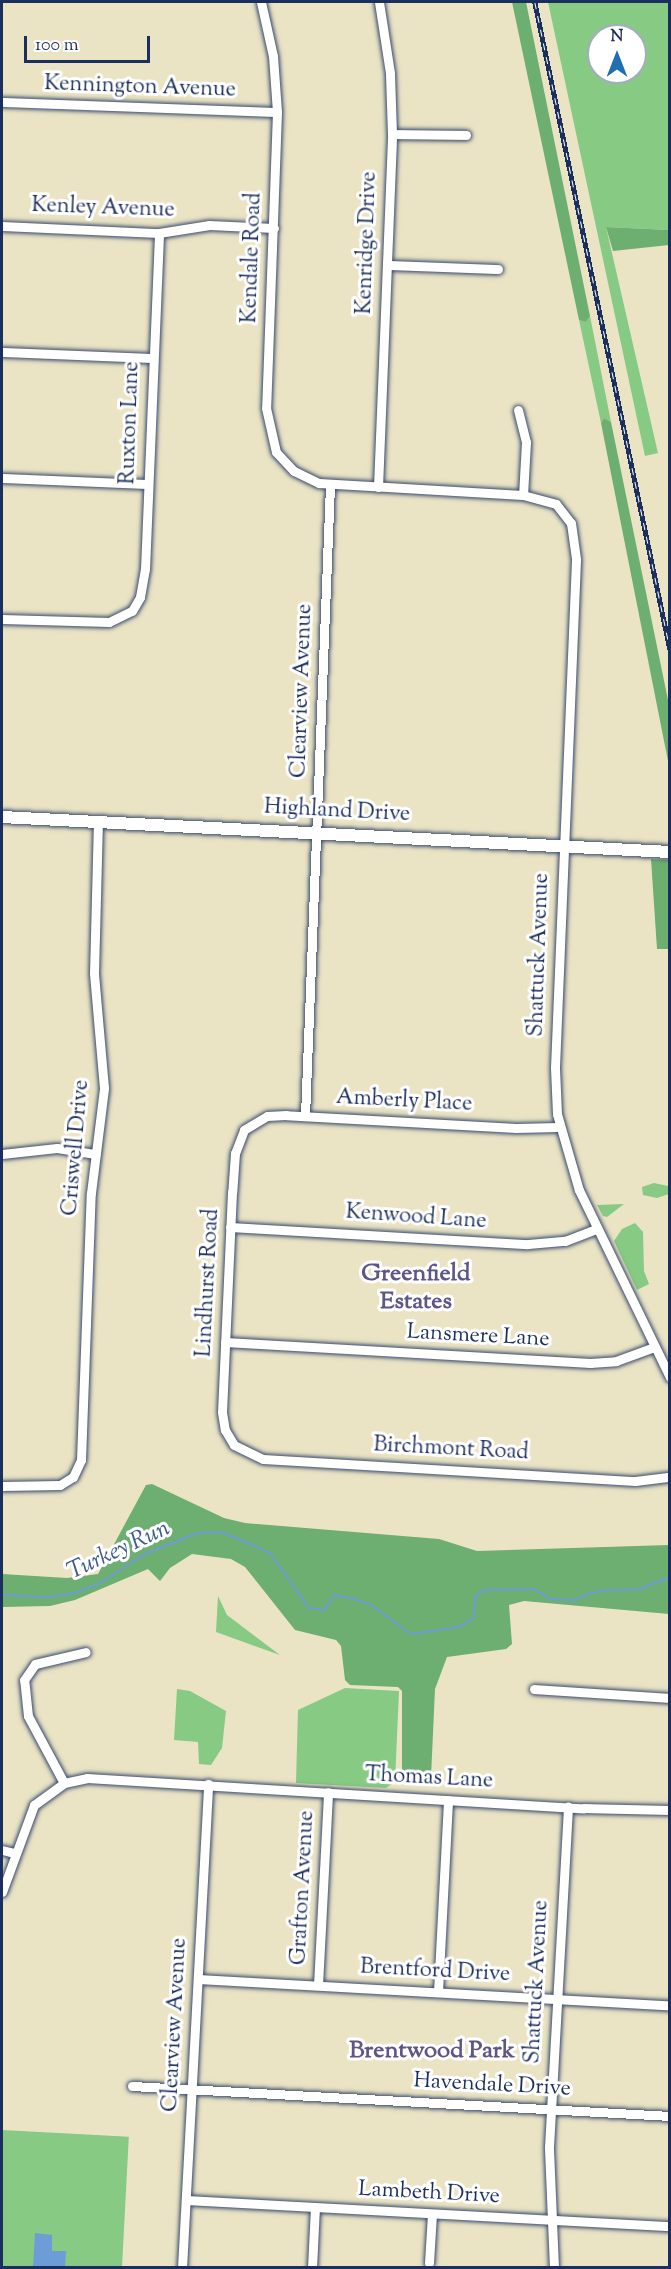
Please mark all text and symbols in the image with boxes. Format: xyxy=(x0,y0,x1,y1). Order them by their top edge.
scale bar xyxy=(27,24,153,62)
north arrow xyxy=(587,24,647,84)
text: N xyxy=(611,26,623,49)
text: 100 m xyxy=(35,33,79,59)
street label: Kennington Avenue xyxy=(44,71,236,105)
street label: Kenridge Drive xyxy=(352,171,384,315)
street label: Kendale Road xyxy=(238,192,268,324)
street label: Kenley Avenue xyxy=(31,193,175,225)
street label: Ruxton Lane xyxy=(116,361,146,485)
street label: Clearview Avenue xyxy=(287,603,319,779)
street label: Highland Drive xyxy=(263,795,411,829)
street label: Shattuck Avenue xyxy=(524,873,556,1037)
street label: Criswell Drive xyxy=(58,1079,96,1217)
street label: Amberly Place xyxy=(335,1085,473,1119)
street label: Kenwood Lane xyxy=(345,1200,487,1236)
street label: Lindhurst Road xyxy=(192,1208,226,1358)
district label: Greenfield Estates xyxy=(361,1261,471,1317)
street label: Lansmere Lane xyxy=(406,1320,550,1354)
street label: Birchmont Road xyxy=(373,1433,529,1467)
water label: Turkey Run xyxy=(63,1515,175,1587)
street label: Thomas Lane xyxy=(364,1762,494,1796)
street label: Grafton Avenue xyxy=(287,1810,321,1966)
street label: Shattuck Avenue xyxy=(521,1900,555,2064)
street label: Clearview Avenue xyxy=(158,1937,194,2113)
street label: Brentford Drive xyxy=(359,1955,511,1989)
district label: Brentwood Park xyxy=(349,2038,515,2066)
street label: Havendale Drive xyxy=(413,2069,571,2103)
street label: Lambeth Drive xyxy=(358,2177,500,2211)

